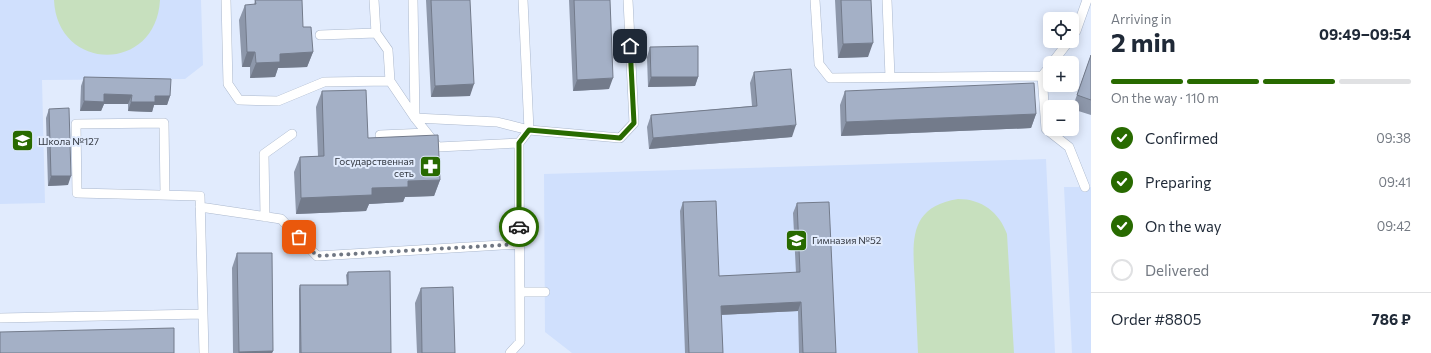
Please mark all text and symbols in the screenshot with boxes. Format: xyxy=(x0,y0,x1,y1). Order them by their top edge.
text: Arriving in xyxy=(1111,11,1171,27)
map controls xyxy=(1043,12,1079,136)
button: locate xyxy=(1043,12,1079,48)
text: 09:49–09:54 xyxy=(1319,25,1411,43)
text: 2 min xyxy=(1111,26,1176,57)
pin xyxy=(613,29,647,63)
icon: home xyxy=(619,35,641,57)
button: + xyxy=(1043,56,1079,92)
text: On the way · 110 m xyxy=(1111,90,1219,106)
button: − xyxy=(1043,100,1079,136)
icon: check xyxy=(1111,127,1133,149)
school or university icon: Школа №127 xyxy=(9,128,35,154)
text: Confirmed xyxy=(1145,129,1218,147)
text: 09:38 xyxy=(1376,130,1411,146)
place label: Школа №127 xyxy=(38,135,99,147)
pharmacy icon: Государственная сеть xyxy=(417,154,443,180)
place label: Государственная сеть xyxy=(334,155,414,179)
icon: check xyxy=(1111,171,1133,193)
text: Preparing xyxy=(1145,173,1211,191)
text: 09:41 xyxy=(1379,174,1411,190)
courier xyxy=(499,207,539,247)
icon: check xyxy=(1111,215,1133,237)
icon: car xyxy=(508,216,530,238)
text: On the way xyxy=(1145,217,1222,235)
text: 09:42 xyxy=(1377,218,1411,234)
pin xyxy=(282,220,316,254)
icon: bag xyxy=(288,226,310,248)
school or university icon: Гимназия №52 xyxy=(784,227,810,253)
place label: Гимназия №52 xyxy=(812,234,882,246)
text: Delivered xyxy=(1145,261,1209,279)
text: Order #8805 xyxy=(1111,310,1201,328)
text: 786 ₽ xyxy=(1372,310,1411,328)

